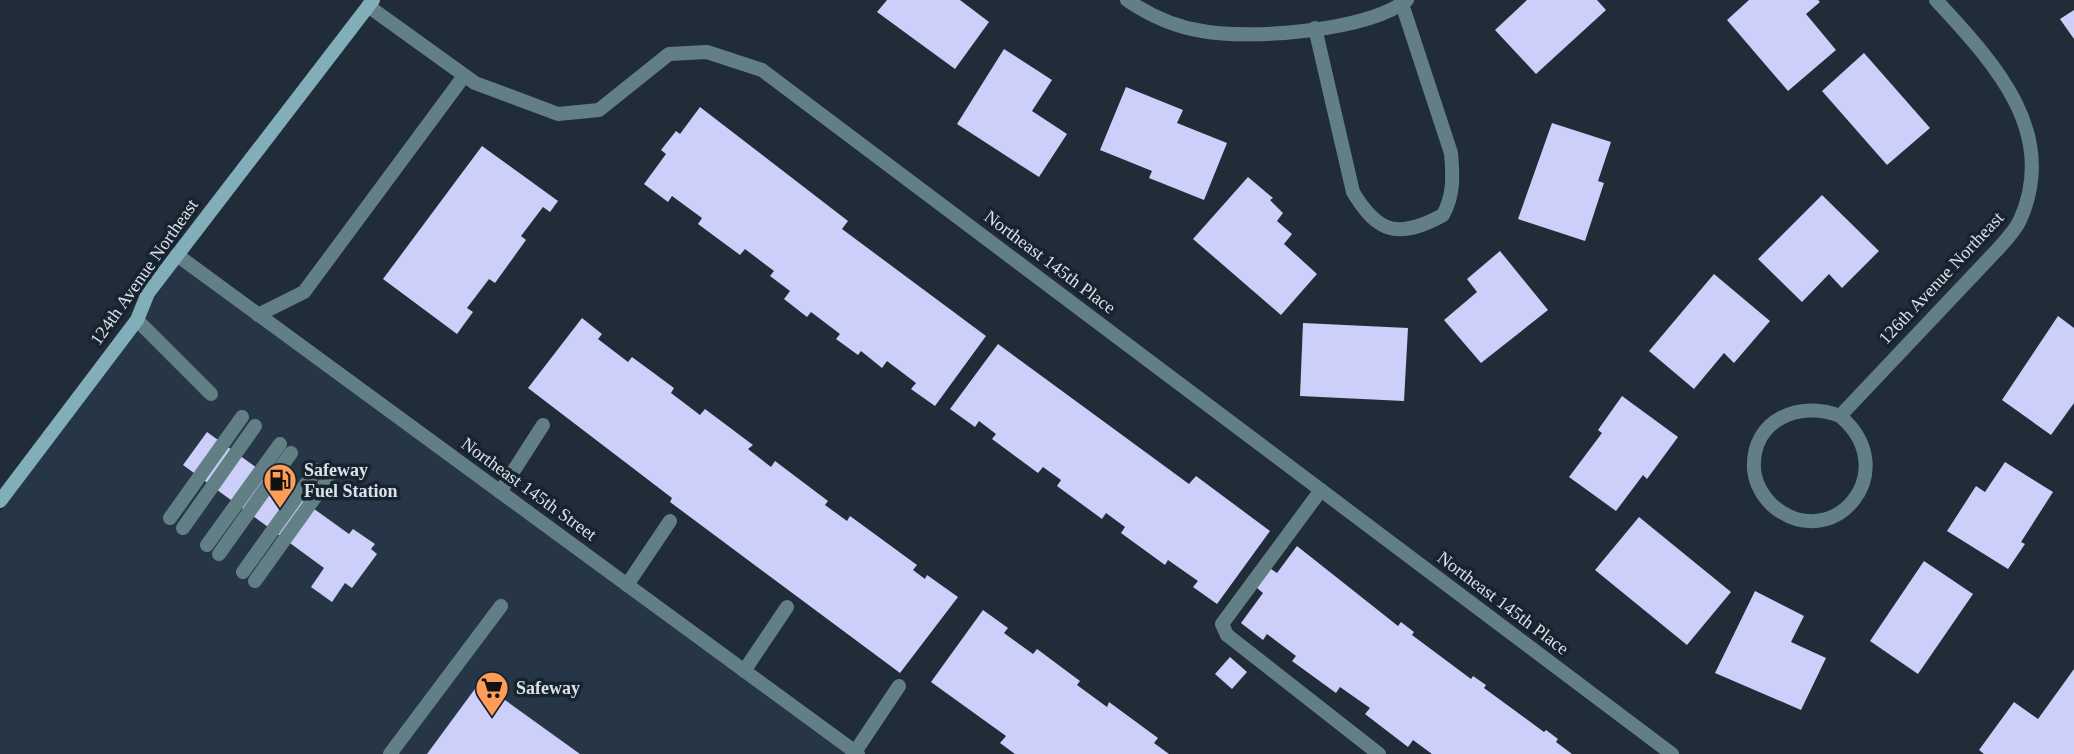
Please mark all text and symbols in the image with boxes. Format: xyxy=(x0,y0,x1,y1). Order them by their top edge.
street label: 124th Avenue Northeast xyxy=(86,195,202,349)
street label: Northeast 145th Place xyxy=(981,206,1119,318)
street label: 126th Avenue Northeast xyxy=(1874,208,2008,348)
street label: Northeast 145th Street xyxy=(458,433,600,545)
place label: Safeway Fuel Station xyxy=(304,460,398,501)
fuel station icon: Safeway Fuel Station xyxy=(261,461,299,510)
street label: Northeast 145th Place xyxy=(1434,547,1572,659)
supermarket icon: Safeway xyxy=(473,669,511,718)
place label: Safeway xyxy=(516,678,580,698)

